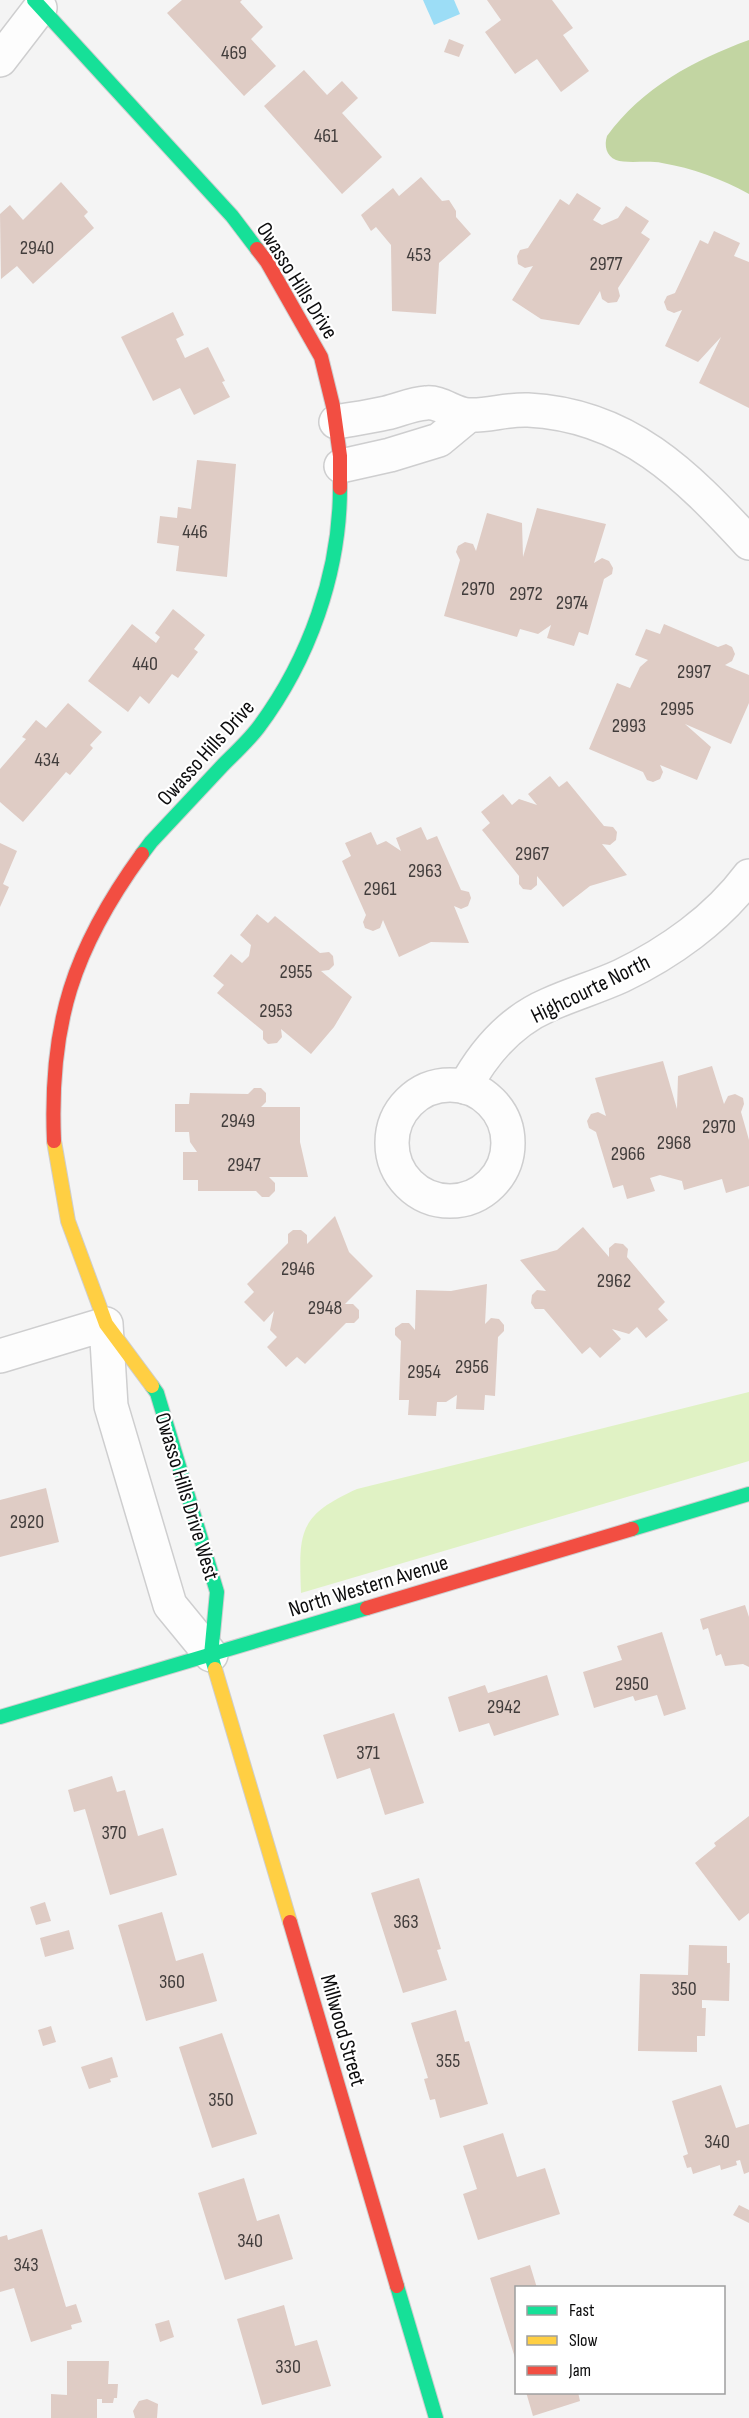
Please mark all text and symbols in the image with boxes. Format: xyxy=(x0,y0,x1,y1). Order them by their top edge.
house number: 469 xyxy=(221,41,247,65)
house number: 461 xyxy=(314,124,338,148)
street label: Owasso Hills Drive xyxy=(250,217,343,344)
house number: 2940 xyxy=(20,236,54,260)
house number: 453 xyxy=(407,243,431,267)
house number: 2977 xyxy=(589,252,623,276)
house number: 446 xyxy=(182,520,208,544)
house number: 2970 xyxy=(461,577,495,601)
house number: 2972 xyxy=(509,582,543,606)
house number: 2974 xyxy=(556,591,588,615)
house number: 440 xyxy=(132,652,158,676)
house number: 2997 xyxy=(677,660,711,684)
street label: Owasso Hills Drive xyxy=(152,695,261,811)
house number: 2995 xyxy=(660,697,694,721)
house number: 2993 xyxy=(612,714,646,738)
house number: 434 xyxy=(34,748,60,772)
house number: 2967 xyxy=(515,842,549,866)
house number: 2963 xyxy=(408,859,442,883)
house number: 2961 xyxy=(364,877,396,901)
street label: Highcourte North xyxy=(527,949,655,1030)
house number: 2955 xyxy=(279,960,313,984)
house number: 2953 xyxy=(259,999,293,1023)
house number: 2949 xyxy=(221,1109,255,1133)
house number: 2970 xyxy=(702,1115,736,1139)
house number: 2968 xyxy=(657,1131,691,1155)
house number: 2966 xyxy=(611,1142,645,1166)
house number: 2947 xyxy=(227,1153,261,1177)
house number: 2946 xyxy=(281,1257,315,1281)
house number: 2962 xyxy=(597,1269,631,1293)
house number: 2948 xyxy=(308,1296,342,1320)
house number: 2956 xyxy=(455,1355,489,1379)
house number: 2954 xyxy=(407,1360,441,1384)
street label: Owasso Hills Drive West xyxy=(148,1409,225,1584)
house number: 2920 xyxy=(10,1510,44,1534)
street label: North Western Avenue xyxy=(285,1549,452,1624)
house number: 2950 xyxy=(615,1672,649,1696)
house number: 2942 xyxy=(487,1695,521,1719)
house number: 371 xyxy=(356,1741,380,1765)
house number: 370 xyxy=(101,1821,127,1845)
house number: 363 xyxy=(393,1910,419,1934)
house number: 360 xyxy=(159,1970,185,1994)
street label: Millwood Street xyxy=(314,1971,371,2090)
house number: 350 xyxy=(671,1977,697,2001)
house number: 355 xyxy=(436,2049,460,2073)
house number: 350 xyxy=(208,2088,234,2112)
house number: 340 xyxy=(704,2130,730,2154)
house number: 340 xyxy=(237,2229,263,2253)
house number: 343 xyxy=(13,2253,39,2277)
legend xyxy=(515,2286,725,2394)
text: Fast xyxy=(569,2300,595,2321)
text: Slow xyxy=(569,2330,598,2351)
house number: 330 xyxy=(275,2355,301,2379)
text: Jam xyxy=(568,2360,591,2381)

